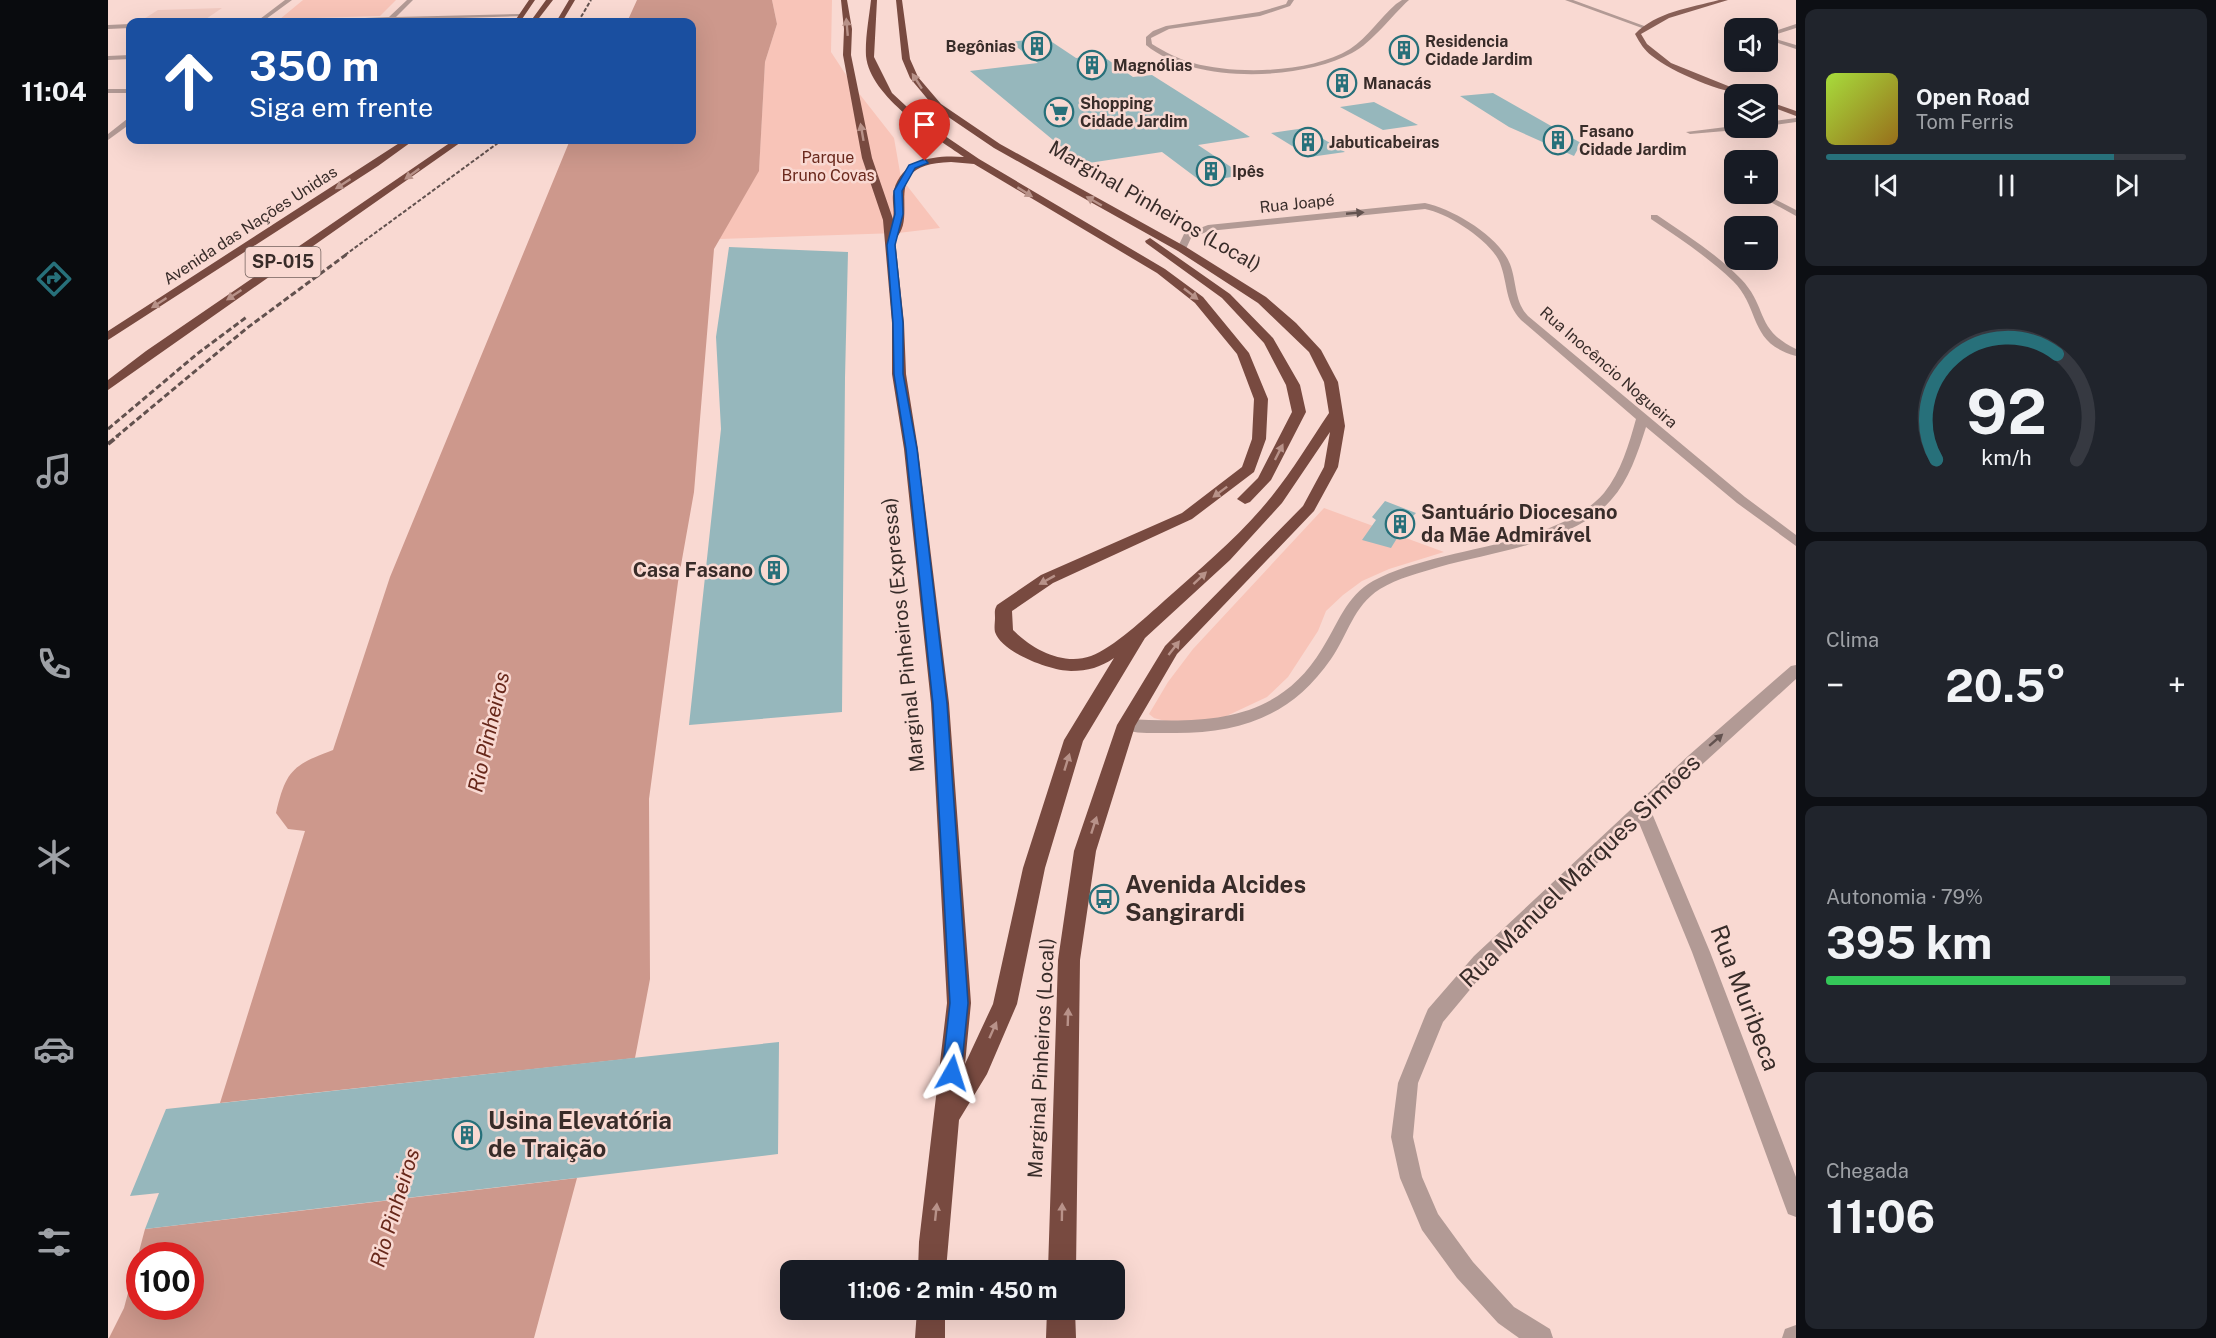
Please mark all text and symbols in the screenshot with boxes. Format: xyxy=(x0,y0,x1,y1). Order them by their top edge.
one-way arrow xyxy=(842,18,852,37)
map controls xyxy=(1724,18,1778,270)
button: sound xyxy=(1724,18,1778,72)
building icon: Begônias xyxy=(1021,30,1053,62)
place label: Residencia Cidade Jardim xyxy=(1425,32,1533,69)
building icon: Residencia Cidade Jardim xyxy=(1388,34,1420,66)
place label: Begônias xyxy=(946,37,1016,56)
text: 350 m xyxy=(249,41,379,90)
icon: ahead xyxy=(150,42,228,120)
building icon: Magnólias xyxy=(1076,49,1108,81)
place label: Magnólias xyxy=(1113,56,1192,75)
building icon: Manacás xyxy=(1326,67,1358,99)
one-way arrow xyxy=(912,72,923,89)
place label: Manacás xyxy=(1363,74,1431,93)
text: 11:04 xyxy=(21,75,87,107)
button: layers xyxy=(1724,84,1778,138)
text: Open Road xyxy=(1916,84,2030,110)
text: Siga em frente xyxy=(249,91,433,123)
place label: Shopping Cidade Jardim xyxy=(1080,94,1188,131)
supermarket icon: Shopping Cidade Jardim xyxy=(1043,96,1075,128)
pin xyxy=(899,99,950,161)
icon: arrive xyxy=(908,108,941,141)
text: Tom Ferris xyxy=(1916,110,2014,134)
place label: Fasano Cidade Jardim xyxy=(1579,122,1687,159)
one-way arrow xyxy=(857,123,866,142)
building icon: Fasano Cidade Jardim xyxy=(1542,124,1574,156)
building icon: Jabuticabeiras xyxy=(1292,126,1324,158)
place label: Jabuticabeiras xyxy=(1329,133,1440,152)
street label: Marginal Pinheiros (Local) xyxy=(1045,135,1265,277)
park label: Parque Bruno Covas xyxy=(781,148,875,185)
button: + xyxy=(1724,150,1778,204)
building icon: Ipês xyxy=(1195,155,1227,187)
street label: Avenida das Nações Unidas xyxy=(160,162,341,289)
place label: Ipês xyxy=(1232,162,1264,181)
one-way arrow xyxy=(405,168,421,180)
icon: previous xyxy=(1870,169,1903,202)
icon: pause xyxy=(1990,169,2023,202)
icon: next xyxy=(2110,169,2143,202)
one-way arrow xyxy=(335,179,352,190)
one-way arrow xyxy=(1017,186,1034,197)
street label: Rua Joapé xyxy=(1259,190,1336,217)
one-way arrow xyxy=(1085,196,1102,206)
one-way arrow xyxy=(1345,208,1364,218)
button: − xyxy=(1724,216,1778,270)
road number: SP-015 xyxy=(246,247,321,277)
icon: directions xyxy=(33,258,75,300)
one-way arrow xyxy=(1183,288,1199,301)
one-way arrow xyxy=(225,290,242,301)
one-way arrow xyxy=(151,297,167,308)
street label: Rua Inocêncio Nogueira xyxy=(1536,303,1681,432)
text: 92 xyxy=(1966,375,2046,448)
one-way arrow xyxy=(1274,443,1284,460)
text: km/h xyxy=(1981,446,2031,471)
icon: music xyxy=(33,450,75,492)
one-way arrow xyxy=(1212,485,1227,497)
street label: Marginal Pinheiros (Expressa) xyxy=(877,496,929,774)
place label: Santuário Diocesano da Mãe Admirável xyxy=(1421,500,1618,547)
building icon: Santuário Diocesano da Mãe Admirável xyxy=(1384,508,1416,540)
building icon: Casa Fasano xyxy=(758,554,790,586)
place label: Casa Fasano xyxy=(633,558,753,582)
one-way arrow xyxy=(1192,571,1207,585)
one-way arrow xyxy=(1038,575,1055,585)
text: Clima xyxy=(1826,628,1879,652)
one-way arrow xyxy=(1167,640,1180,656)
icon: phone xyxy=(33,643,75,685)
text: 20.5° xyxy=(1945,659,2067,712)
text: − xyxy=(1826,666,1844,704)
text: + xyxy=(2168,666,2186,704)
water label: Rio Pinheiros xyxy=(463,669,515,795)
one-way arrow xyxy=(1708,734,1724,747)
street label: Rua Manuel Marques Simões xyxy=(1453,748,1705,993)
one-way arrow xyxy=(1063,753,1072,771)
one-way arrow xyxy=(1090,816,1099,834)
icon: climate xyxy=(33,836,75,878)
place label: Avenida Alcides Sangirardi xyxy=(1125,870,1306,926)
bus stop icon: Avenida Alcides Sangirardi xyxy=(1088,883,1120,915)
text: Autonomia · 79% xyxy=(1826,885,1983,909)
text: 395 km xyxy=(1826,916,1992,969)
street label: Rua Muribeca xyxy=(1705,921,1787,1075)
street label: Marginal Pinheiros (Local) xyxy=(1023,937,1059,1179)
one-way arrow xyxy=(1063,1008,1072,1027)
one-way arrow xyxy=(988,1021,998,1039)
icon: car xyxy=(33,1028,75,1070)
position arrow xyxy=(920,1041,984,1105)
place label: Usina Elevatória de Traição xyxy=(488,1106,672,1163)
building icon: Usina Elevatória de Traição xyxy=(451,1119,483,1151)
water label: Rio Pinheiros xyxy=(365,1145,424,1270)
text: Chegada xyxy=(1826,1159,1909,1183)
text: 11:06 xyxy=(1826,1190,1935,1243)
one-way arrow xyxy=(932,1203,941,1222)
one-way arrow xyxy=(1057,1203,1067,1222)
icon: filters xyxy=(33,1221,75,1263)
speed limit sign: 100 xyxy=(126,1242,204,1320)
text: 11:06 · 2 min · 450 m xyxy=(848,1277,1058,1303)

